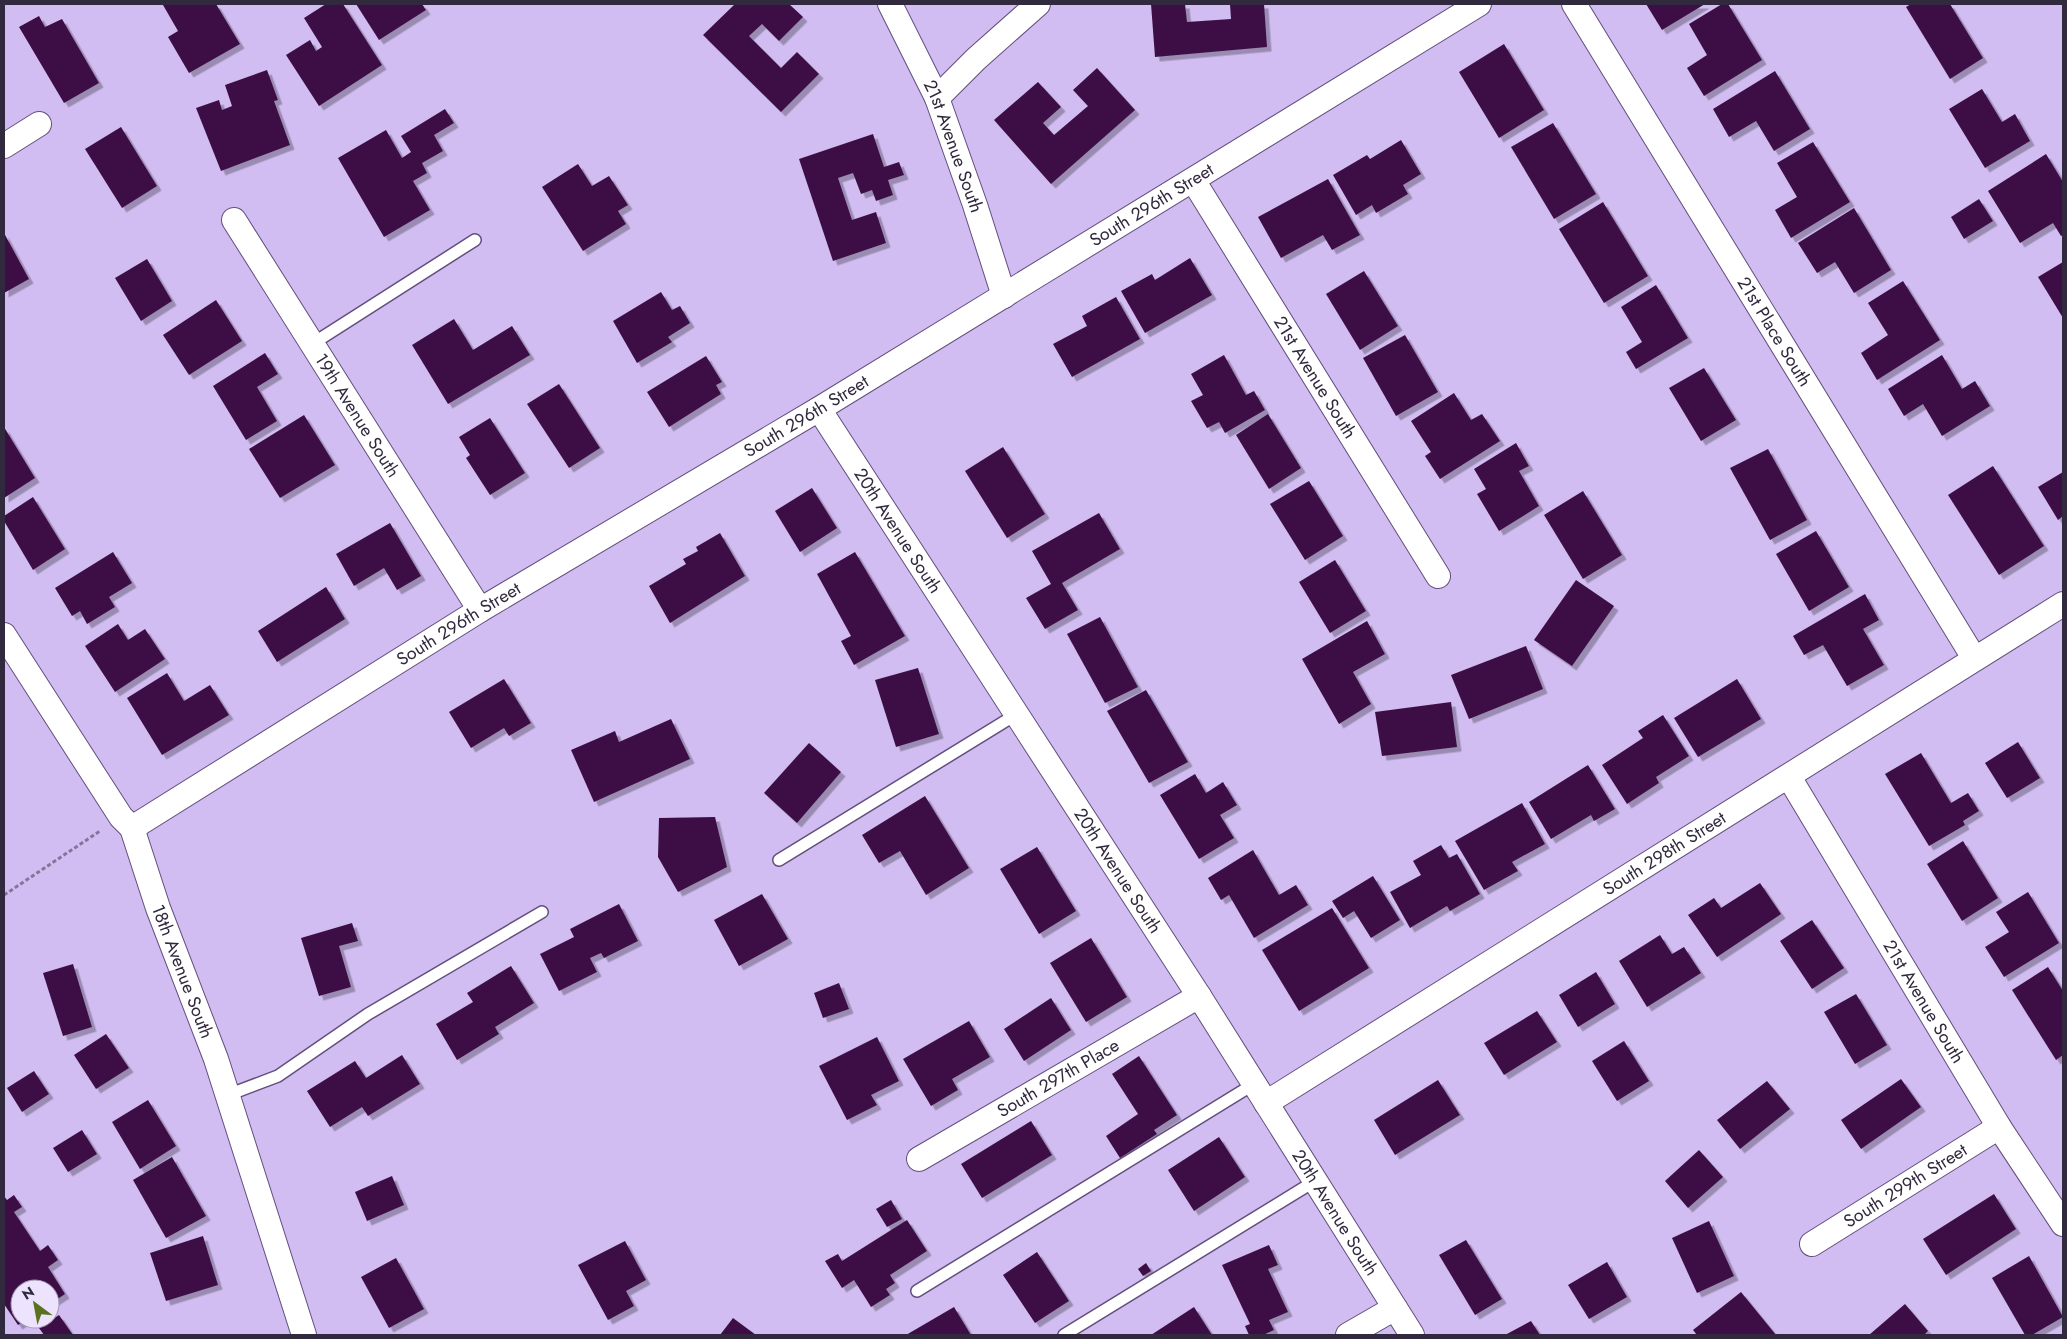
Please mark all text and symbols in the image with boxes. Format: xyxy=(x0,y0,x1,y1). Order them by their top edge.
street label: 21st Avenue South xyxy=(917,75,990,216)
street label: South 296th Street xyxy=(1085,156,1219,253)
street label: 21st Place South xyxy=(1731,272,1818,391)
street label: 21st Avenue South xyxy=(1267,311,1363,444)
street label: 19th Avenue South xyxy=(308,348,406,482)
street label: South 296th Street xyxy=(739,368,874,464)
street label: 20th Avenue South xyxy=(848,463,948,599)
street label: South 296th Street xyxy=(391,575,526,672)
street label: 20th Avenue South xyxy=(1068,803,1168,939)
street label: South 298th Street xyxy=(1598,805,1732,902)
street label: 18th Avenue South xyxy=(145,901,220,1042)
street label: 21st Avenue South xyxy=(1877,935,1971,1068)
street label: South 297th Place xyxy=(992,1032,1124,1124)
street label: South 299th Street xyxy=(1838,1137,1973,1234)
street label: 20th Avenue South xyxy=(1286,1144,1385,1281)
north arrow xyxy=(10,1279,60,1329)
text: N xyxy=(18,1282,38,1304)

